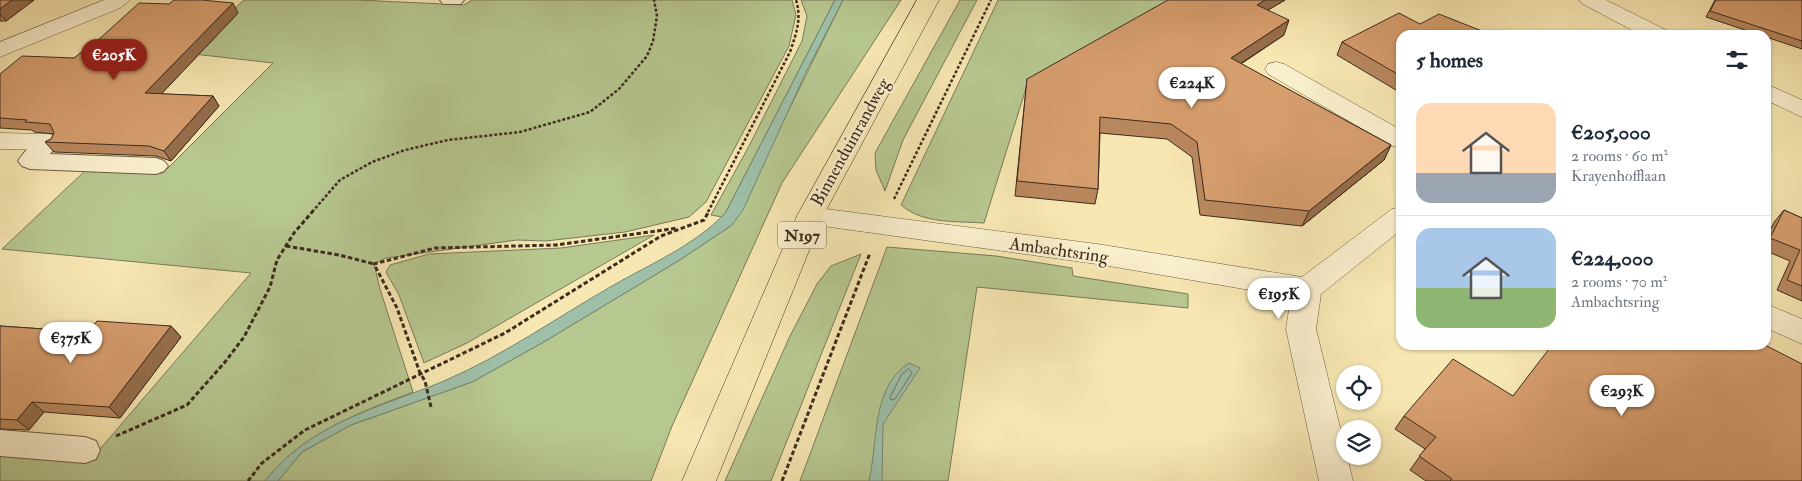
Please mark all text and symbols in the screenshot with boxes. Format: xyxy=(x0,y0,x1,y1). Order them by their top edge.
pin: €205K xyxy=(79,38,149,81)
text: €205K xyxy=(92,45,136,65)
icon: filters xyxy=(1723,46,1751,74)
text: 5 homes xyxy=(1416,47,1483,74)
pin: €224K xyxy=(1157,66,1227,109)
street label: Binnenduinrandweg xyxy=(806,73,896,211)
text: €224K xyxy=(1169,73,1215,93)
text: €205,000 xyxy=(1571,119,1651,146)
icon: home xyxy=(1456,123,1516,183)
text: 2 rooms · 60 m² xyxy=(1571,146,1668,166)
text: Krayenhofflaan xyxy=(1571,166,1666,186)
road number: N197 xyxy=(778,222,826,248)
street label: Ambachtsring xyxy=(1007,232,1111,269)
text: €224,000 xyxy=(1571,245,1654,272)
icon: home xyxy=(1456,248,1516,308)
text: 2 rooms · 70 m² xyxy=(1571,272,1667,292)
pin: €195K xyxy=(1244,278,1314,320)
text: €195K xyxy=(1258,284,1300,304)
text: Ambachtsring xyxy=(1571,292,1660,312)
pin: €375K xyxy=(36,322,106,364)
text: €375K xyxy=(50,328,92,348)
map controls xyxy=(1336,365,1381,465)
button: locate xyxy=(1336,365,1381,410)
pin: €293K xyxy=(1587,374,1657,417)
text: €293K xyxy=(1601,381,1644,401)
button: layers xyxy=(1336,420,1381,465)

